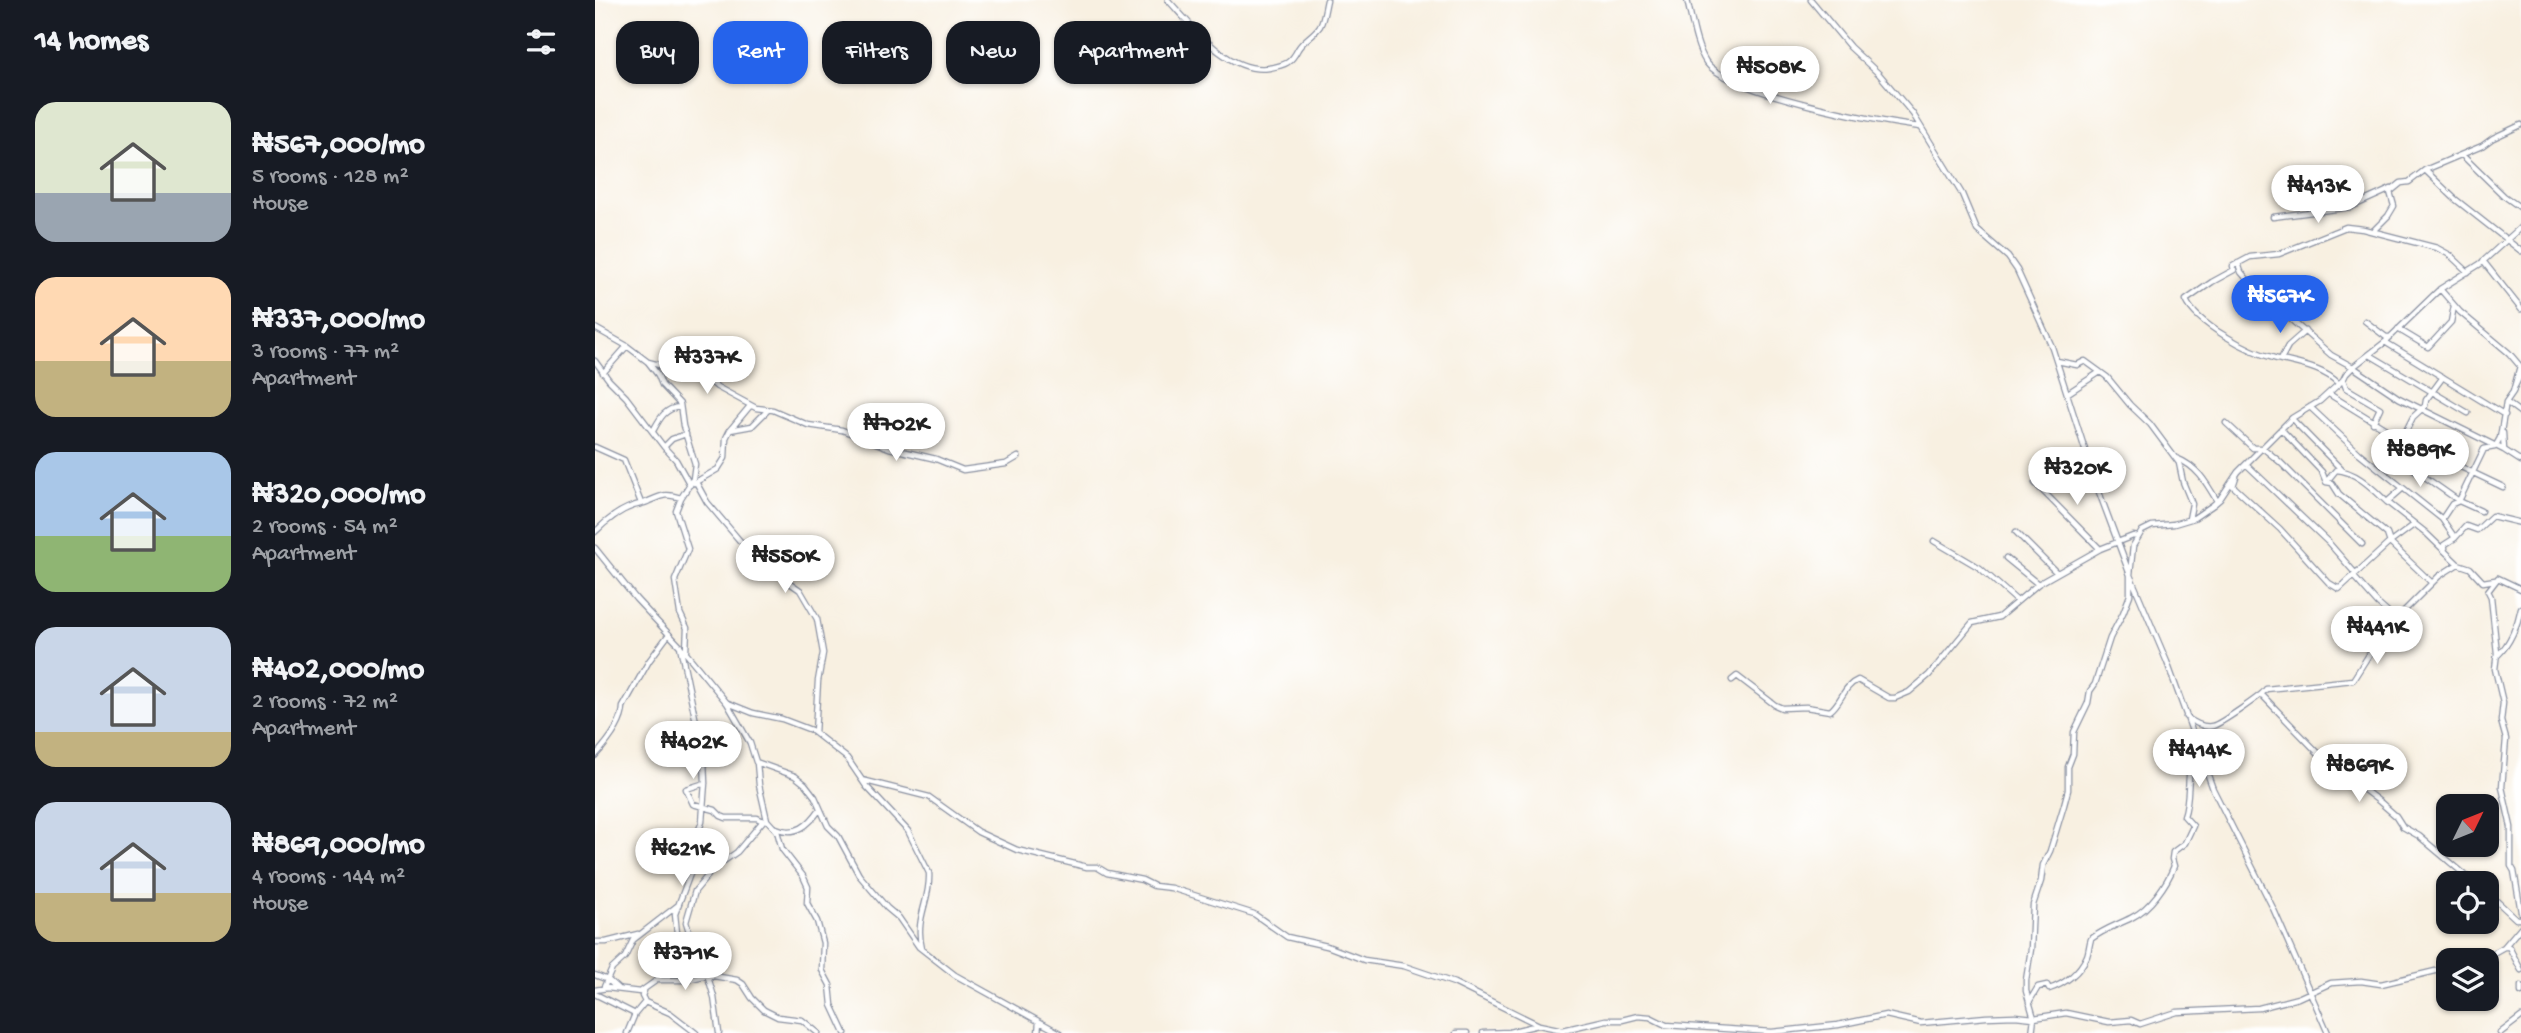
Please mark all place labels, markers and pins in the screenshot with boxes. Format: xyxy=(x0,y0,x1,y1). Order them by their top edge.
pin: ₦508K xyxy=(1721,46,1819,106)
pin: ₦413K xyxy=(2269,166,2367,225)
pin: ₦567K xyxy=(2231,276,2329,335)
pin: ₦337K xyxy=(658,336,756,396)
pin: ₦702K xyxy=(847,404,945,463)
pin: ₦889K xyxy=(2371,430,2469,489)
pin: ₦320K xyxy=(2028,448,2126,507)
pin: ₦550K xyxy=(736,536,834,595)
pin: ₦441K xyxy=(2328,606,2426,666)
pin: ₦402K xyxy=(644,722,742,781)
pin: ₦414K xyxy=(2150,730,2248,789)
pin: ₦869K xyxy=(2310,744,2408,804)
pin: ₦621K xyxy=(633,828,731,888)
pin: ₦371K xyxy=(636,932,734,992)

